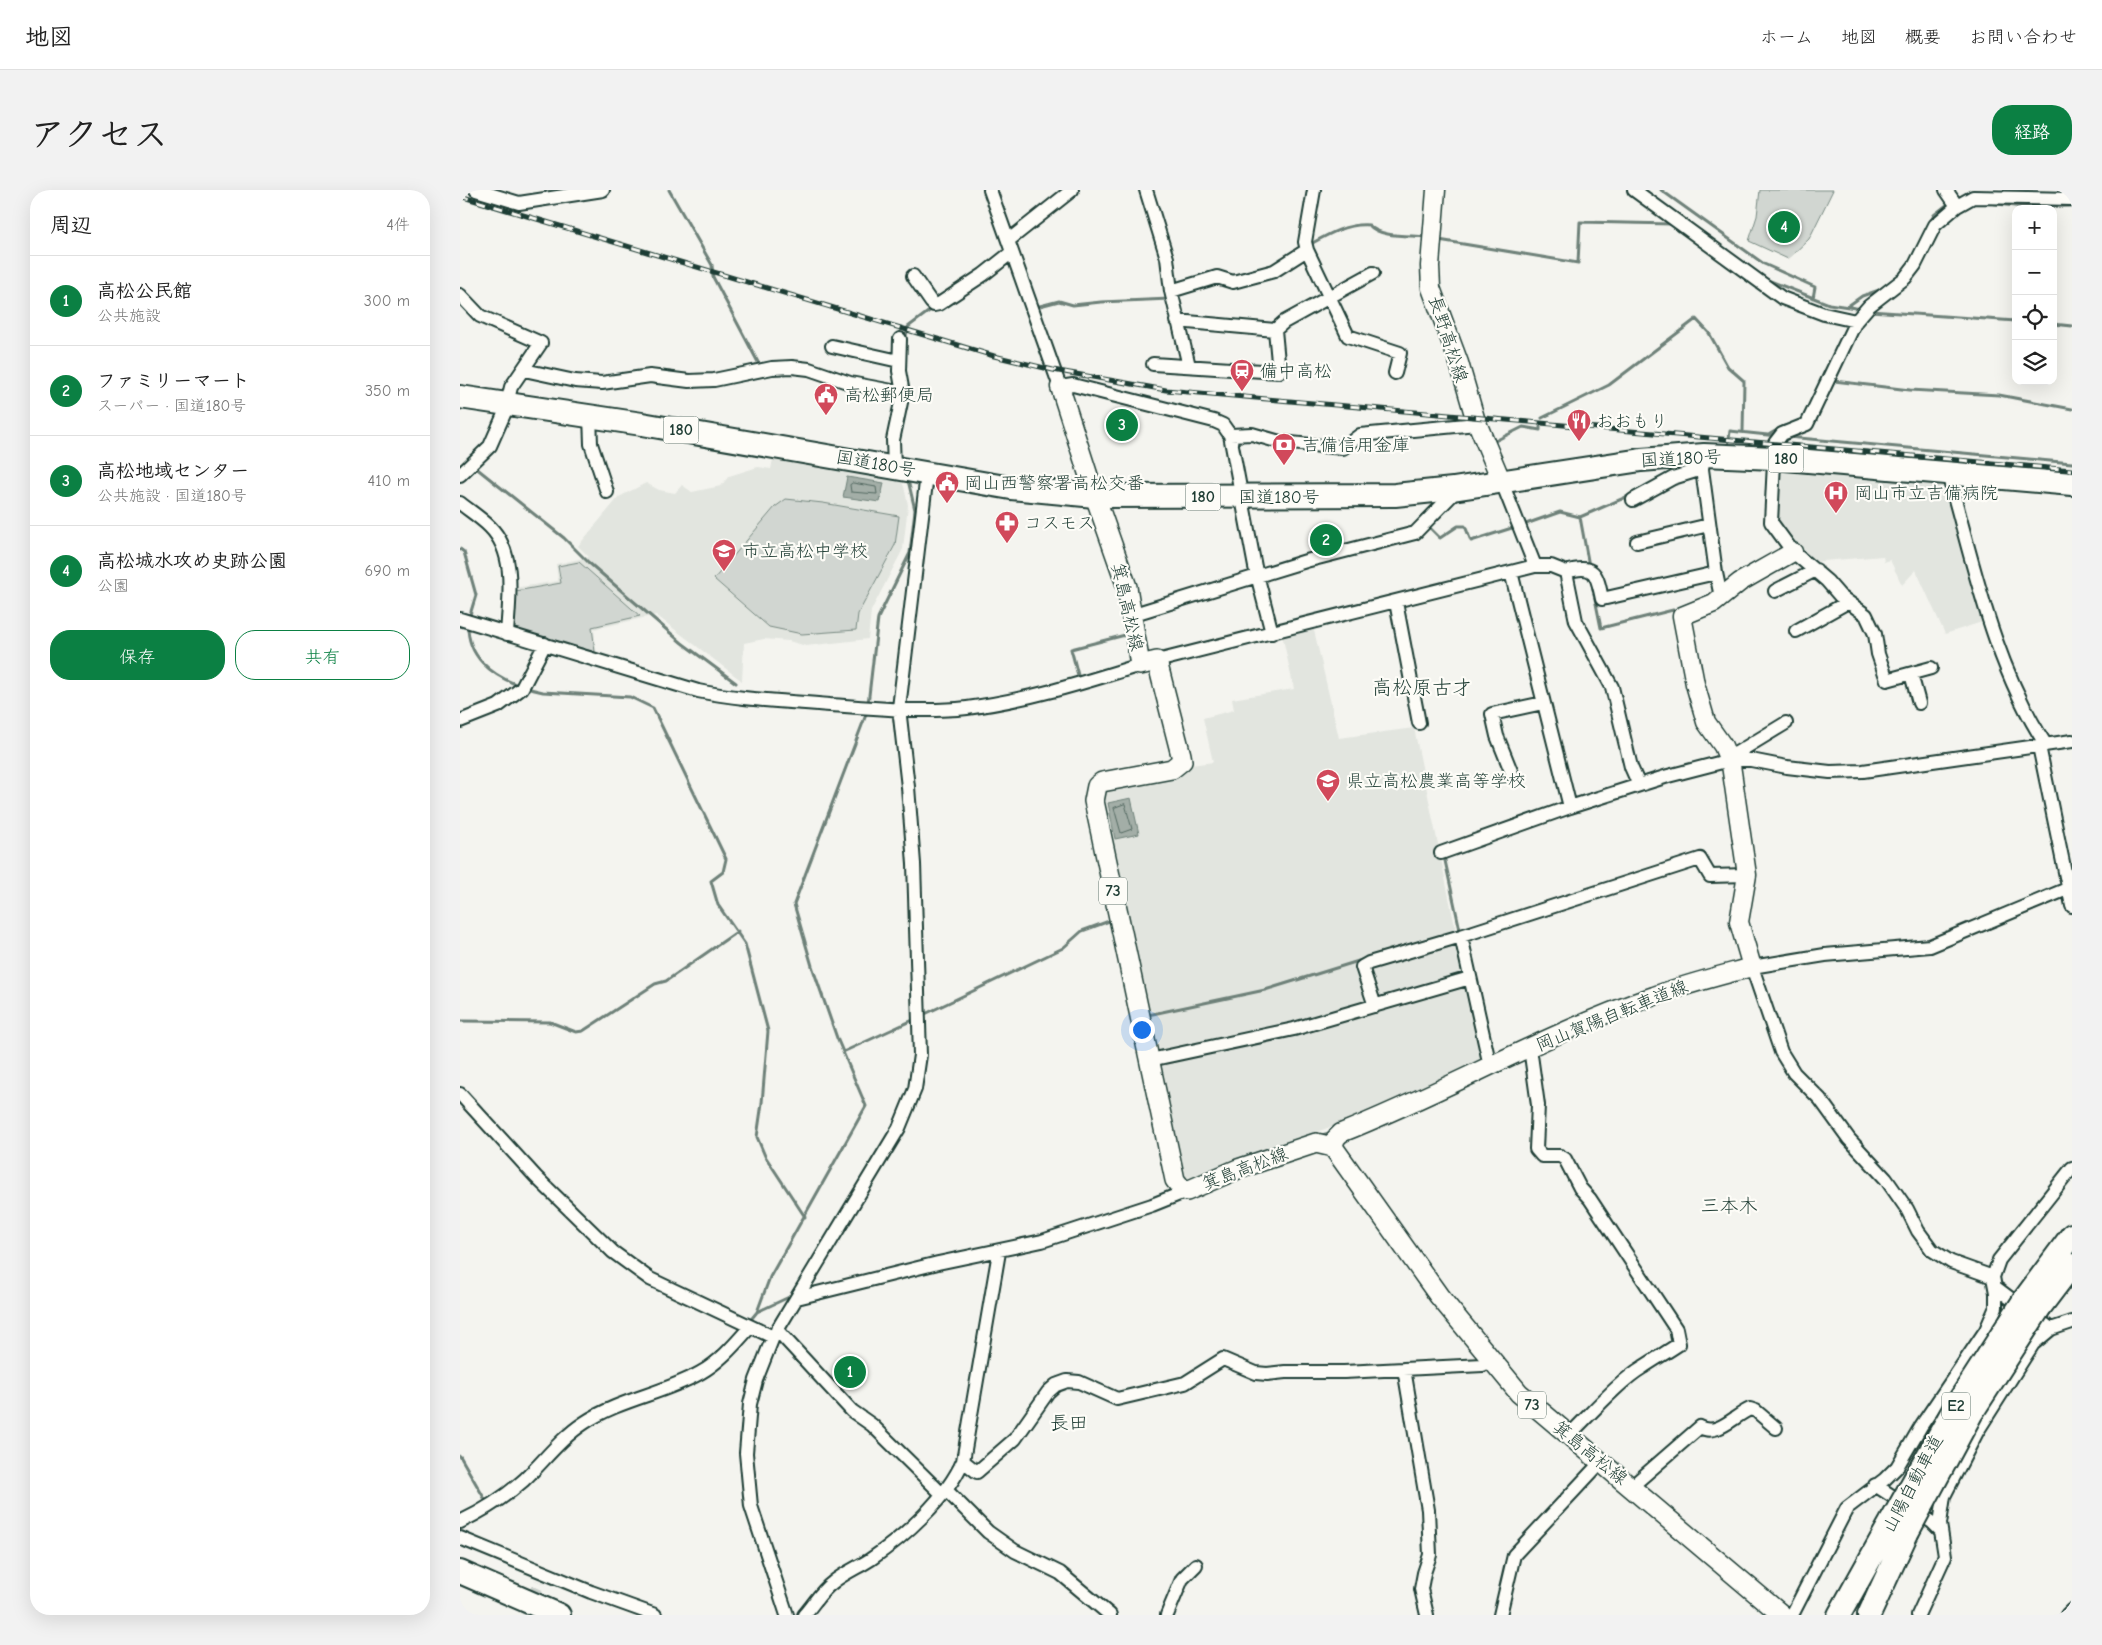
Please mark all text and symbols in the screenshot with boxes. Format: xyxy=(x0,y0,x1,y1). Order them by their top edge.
text: 地図 xyxy=(25,23,73,51)
text: ホーム xyxy=(1760,27,1813,48)
text: 地図 xyxy=(1841,27,1877,48)
text: 概要 xyxy=(1905,27,1941,48)
text: お問い合わせ xyxy=(1969,27,2077,48)
button: 経路 xyxy=(1992,105,2072,155)
text: アクセス xyxy=(30,114,168,155)
map controls xyxy=(2012,205,2057,385)
button: + xyxy=(2012,205,2057,250)
pin: 4 xyxy=(1768,208,1800,246)
text: 周辺 xyxy=(50,213,92,237)
text: 4件 xyxy=(386,216,410,234)
button: − xyxy=(2012,250,2057,295)
text: 高松公民館 xyxy=(97,280,192,302)
text: 1 xyxy=(63,292,69,310)
text: 300 m xyxy=(364,292,410,310)
street label: 長野高松線 xyxy=(1424,293,1472,385)
button: locate xyxy=(2012,295,2057,340)
text: 公共施設 xyxy=(97,307,161,325)
button: layers xyxy=(2012,340,2057,385)
station icon: 備中高松 xyxy=(1229,358,1255,392)
place label: 備中高松 xyxy=(1260,361,1332,382)
text: ファミリーマート xyxy=(97,370,250,392)
text: 2 xyxy=(62,382,70,400)
text: 350 m xyxy=(365,382,410,400)
public building icon: 高松郵便局 xyxy=(813,382,839,416)
place label: 高松郵便局 xyxy=(844,385,934,406)
text: スーパー · 国道180号 xyxy=(97,397,246,415)
pin: 3 xyxy=(1106,406,1138,444)
restaurant icon: おおもり xyxy=(1566,408,1592,442)
place label: おおもり xyxy=(1596,411,1668,432)
road number: 180 xyxy=(664,416,698,444)
bank icon: 吉備信用金庫 xyxy=(1271,432,1297,466)
place label: 吉備信用金庫 xyxy=(1302,435,1410,456)
road number: 180 xyxy=(1768,445,1804,472)
street label: 国道180号 xyxy=(1640,446,1722,472)
street label: 国道180号 xyxy=(834,447,918,481)
text: 高松地域センター xyxy=(97,460,249,482)
public building icon: 岡山西警察署高松交番 xyxy=(934,470,960,504)
text: 3 xyxy=(62,472,70,490)
text: 410 m xyxy=(368,472,410,490)
place label: 岡山西警察署高松交番 xyxy=(964,473,1144,494)
hospital icon: 岡山市立吉備病院 xyxy=(1823,480,1849,514)
place label: 岡山市立吉備病院 xyxy=(1854,483,1998,504)
road number: 180 xyxy=(1186,484,1220,510)
text: 公共施設 · 国道180号 xyxy=(97,487,247,505)
street label: 国道180号 xyxy=(1238,487,1320,508)
pharmacy icon: コスモス xyxy=(994,510,1020,544)
place label: コスモス xyxy=(1024,513,1095,534)
pin: 2 xyxy=(1310,521,1342,559)
school or university icon: 市立高松中学校 xyxy=(711,538,737,572)
place label: 市立高松中学校 xyxy=(742,541,868,562)
text: 高松城水攻め史跡公園 xyxy=(97,550,287,572)
street label: 箕島高松線 xyxy=(1107,561,1147,653)
text: 4 xyxy=(62,562,70,580)
text: 690 m xyxy=(365,562,410,580)
text: 公園 xyxy=(97,577,129,595)
button: 保存 xyxy=(50,630,225,680)
button: 共有 xyxy=(235,630,410,680)
district label: 高松原古才 xyxy=(1372,676,1472,699)
school or university icon: 県立高松農業高等学校 xyxy=(1315,768,1341,802)
place label: 県立高松農業高等学校 xyxy=(1346,771,1526,792)
road number: 73 xyxy=(1099,878,1127,904)
street label: 岡山賀陽自転車道線 xyxy=(1533,976,1691,1056)
your location xyxy=(1129,1017,1155,1043)
street label: 箕島高松線 xyxy=(1199,1143,1291,1195)
district label: 三本木 xyxy=(1700,1195,1758,1217)
pin: 1 xyxy=(834,1353,866,1391)
road number: 73 xyxy=(1518,1392,1546,1418)
road number: E2 xyxy=(1942,1392,1970,1420)
district label: 長田 xyxy=(1050,1412,1088,1434)
street label: 箕島高松線 xyxy=(1548,1417,1632,1489)
street label: 山陽自動車道 xyxy=(1878,1431,1948,1537)

